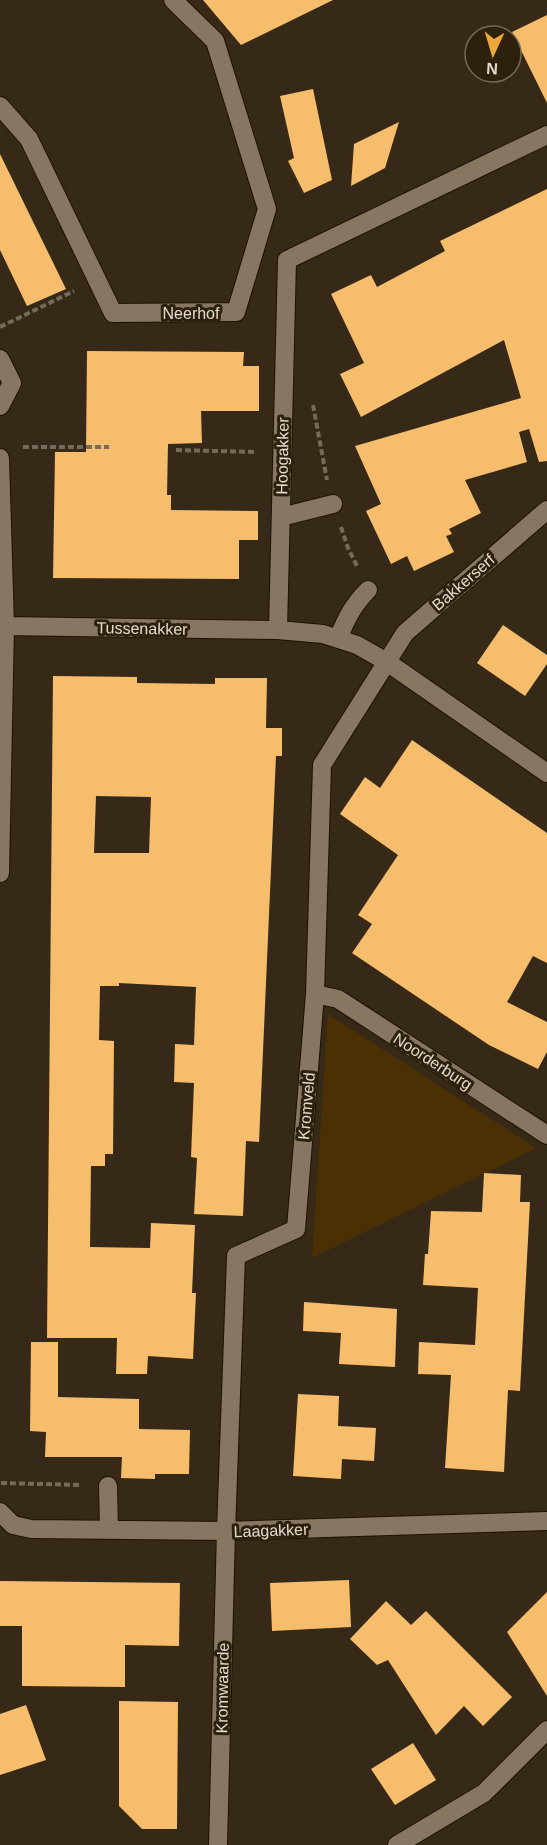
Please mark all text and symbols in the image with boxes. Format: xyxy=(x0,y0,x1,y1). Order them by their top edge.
north arrow xyxy=(463,24,523,84)
text: N xyxy=(486,60,498,77)
street label: Neerhof xyxy=(163,305,220,322)
street label: Hoogakker xyxy=(273,417,292,495)
street label: Bakkerserf xyxy=(429,551,498,614)
street label: Tussenakker xyxy=(96,619,188,638)
street label: Noorderburg xyxy=(390,1030,475,1093)
street label: Kromveld xyxy=(295,1072,318,1140)
street label: Laagakker xyxy=(233,1521,309,1540)
street label: Kromwaarde xyxy=(213,1642,232,1734)

